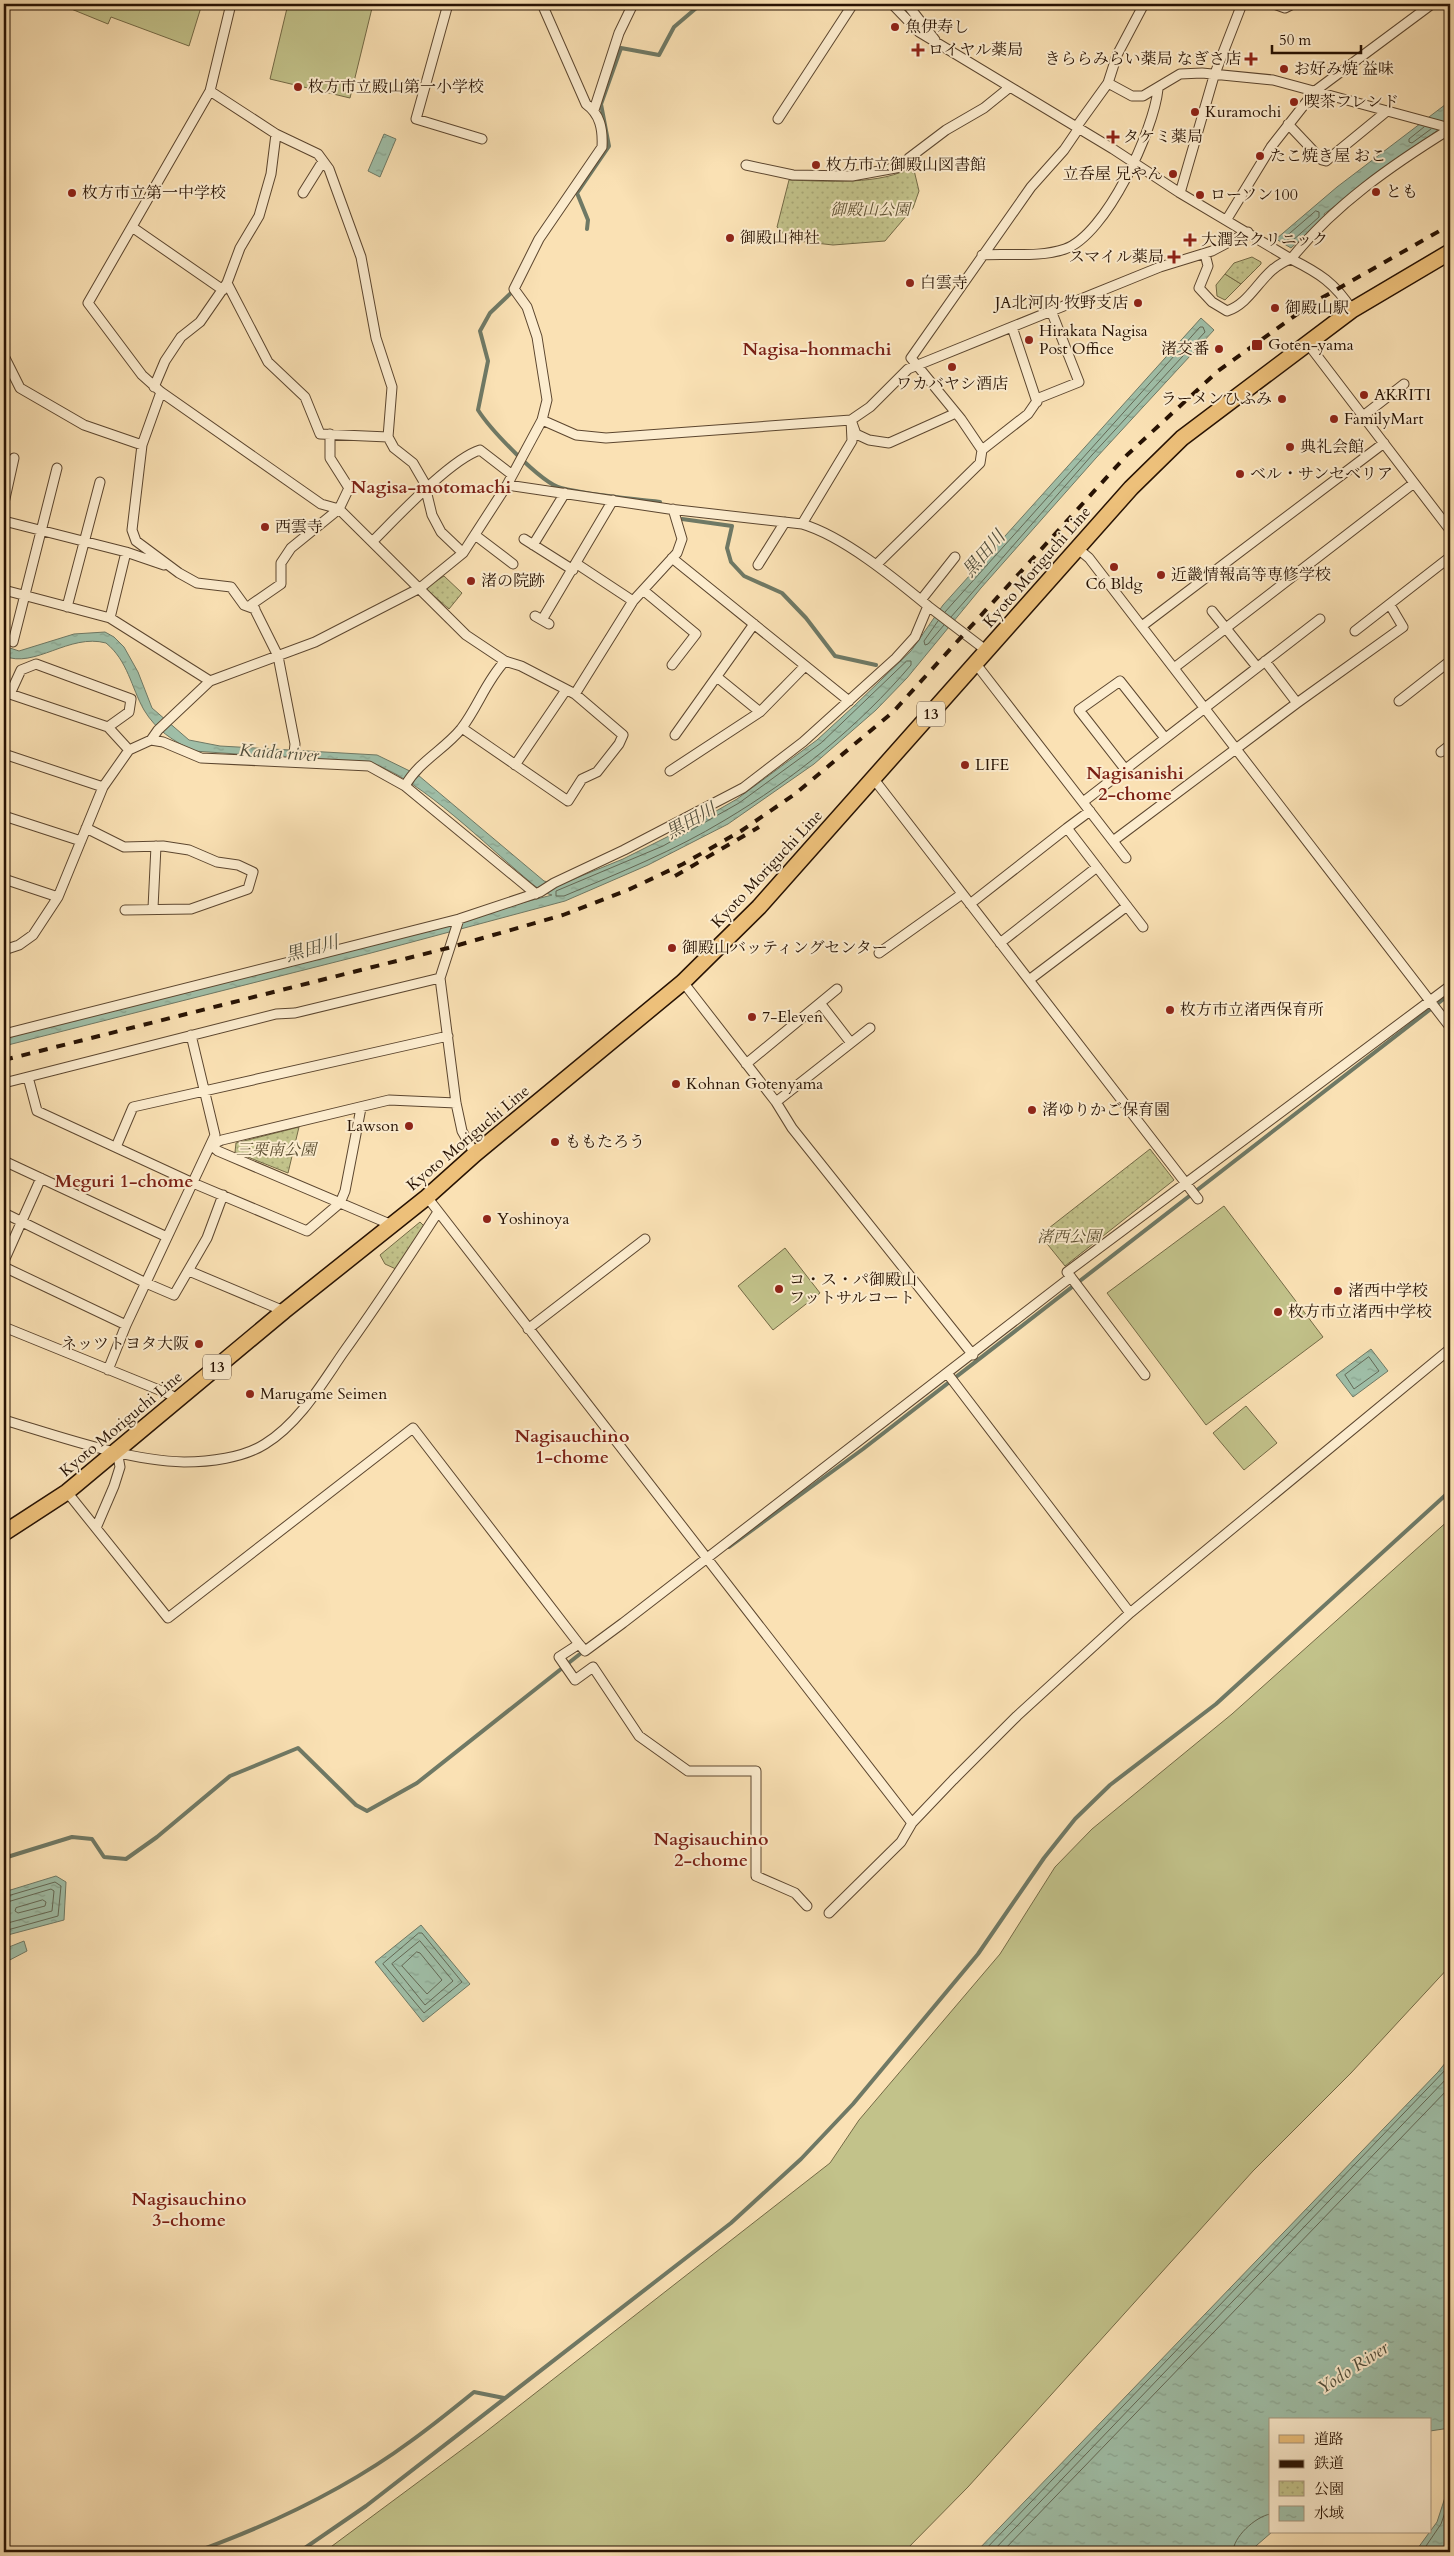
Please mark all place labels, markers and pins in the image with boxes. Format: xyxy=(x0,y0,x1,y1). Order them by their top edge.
place label: 魚伊寿し xyxy=(905,16,969,38)
marker: 魚伊寿し xyxy=(889,21,901,33)
place label: ロイヤル薬局 xyxy=(928,39,1023,61)
marker: ロイヤル薬局 xyxy=(912,44,924,56)
place label: きららみらい薬局 なぎさ店 xyxy=(1045,48,1241,70)
marker: きららみらい薬局 なぎさ店 xyxy=(1245,53,1257,65)
place label: お好み焼 益味 xyxy=(1294,58,1394,80)
marker: お好み焼 益味 xyxy=(1278,63,1290,75)
place label: 枚方市立殿山第一小学校 xyxy=(308,76,484,98)
marker: 枚方市立殿山第一小学校 xyxy=(292,81,304,93)
place label: 喫茶フレンド xyxy=(1304,91,1399,113)
marker: 喫茶フレンド xyxy=(1288,96,1300,108)
place label: Kuramochi xyxy=(1205,101,1282,123)
marker: Kuramochi xyxy=(1189,106,1201,118)
place label: タケミ薬局 xyxy=(1123,126,1203,148)
marker: タケミ薬局 xyxy=(1107,131,1119,143)
place label: たこ焼き屋 おこ xyxy=(1270,145,1386,167)
marker: たこ焼き屋 おこ xyxy=(1254,150,1266,162)
place label: 枚方市立御殿山図書館 xyxy=(826,154,986,176)
marker: 枚方市立御殿山図書館 xyxy=(810,159,822,171)
place label: 立呑屋 兄やん xyxy=(1063,163,1163,185)
marker: 立呑屋 兄やん xyxy=(1167,168,1179,180)
place label: とも xyxy=(1386,181,1418,203)
place label: 枚方市立第一中学校 xyxy=(82,182,226,204)
place label: ローソン100 xyxy=(1210,184,1298,206)
marker: とも xyxy=(1370,186,1382,198)
marker: 枚方市立第一中学校 xyxy=(66,187,78,199)
marker: ローソン100 xyxy=(1194,189,1206,201)
place label: 御殿山神社 xyxy=(740,227,820,249)
place label: 大潤会クリニック xyxy=(1201,229,1328,251)
marker: 御殿山神社 xyxy=(724,232,736,244)
marker: 大潤会クリニック xyxy=(1183,233,1197,247)
place label: スマイル薬局 xyxy=(1069,246,1164,268)
marker: スマイル薬局 xyxy=(1168,251,1180,263)
place label: 白雲寺 xyxy=(920,272,968,294)
marker: 白雲寺 xyxy=(904,277,916,289)
place label: JA北河内 牧野支店 xyxy=(993,292,1128,314)
marker: JA北河内 牧野支店 xyxy=(1132,297,1144,309)
place label: 御殿山駅 xyxy=(1285,297,1349,319)
marker: 御殿山駅 xyxy=(1269,302,1281,314)
place label: Hirakata Nagisa Post Office xyxy=(1039,320,1148,360)
marker: Hirakata Nagisa Post Office xyxy=(1023,334,1035,346)
place label: Goten-yama xyxy=(1268,334,1354,356)
place label: 渚交番 xyxy=(1161,338,1209,360)
marker: Goten-yama xyxy=(1250,338,1264,352)
marker: 渚交番 xyxy=(1213,343,1225,355)
marker: ワカバヤシ酒店 xyxy=(946,361,958,373)
place label: ワカバヤシ酒店 xyxy=(896,373,1008,395)
place label: AKRITI xyxy=(1374,384,1431,406)
place label: ラーメンひふみ xyxy=(1161,388,1272,410)
marker: AKRITI xyxy=(1358,389,1370,401)
marker: ラーメンひふみ xyxy=(1276,393,1288,405)
place label: FamilyMart xyxy=(1344,408,1423,430)
marker: FamilyMart xyxy=(1328,413,1340,425)
place label: 典礼会館 xyxy=(1300,436,1364,458)
marker: 典礼会館 xyxy=(1284,441,1296,453)
place label: ベル・サンセベリア xyxy=(1250,463,1393,485)
marker: ベル・サンセベリア xyxy=(1234,468,1246,480)
place label: 西雲寺 xyxy=(275,516,323,538)
marker: 西雲寺 xyxy=(259,521,271,533)
marker: C6 Bldg xyxy=(1108,561,1120,573)
place label: 近畿情報高等専修学校 xyxy=(1171,564,1331,586)
marker: 近畿情報高等専修学校 xyxy=(1155,569,1167,581)
place label: 渚の院跡 xyxy=(481,570,545,592)
place label: C6 Bldg xyxy=(1085,573,1143,595)
marker: 渚の院跡 xyxy=(465,575,477,587)
place label: LIFE xyxy=(975,754,1009,776)
marker: LIFE xyxy=(959,759,971,771)
place label: 御殿山バッティングセンター xyxy=(682,937,888,959)
marker: 御殿山バッティングセンター xyxy=(666,942,678,954)
place label: 枚方市立渚西保育所 xyxy=(1180,999,1324,1021)
marker: 枚方市立渚西保育所 xyxy=(1164,1004,1176,1016)
place label: 7-Eleven xyxy=(762,1006,823,1028)
marker: 7-Eleven xyxy=(746,1011,758,1023)
place label: Kohnan Gotenyama xyxy=(686,1073,823,1095)
marker: Kohnan Gotenyama xyxy=(670,1078,682,1090)
place label: 渚ゆりかご保育園 xyxy=(1042,1099,1170,1121)
marker: 渚ゆりかご保育園 xyxy=(1026,1104,1038,1116)
place label: Lawson xyxy=(346,1115,399,1137)
marker: Lawson xyxy=(403,1120,415,1132)
place label: ももたろう xyxy=(565,1131,645,1153)
marker: ももたろう xyxy=(549,1136,561,1148)
place label: Yoshinoya xyxy=(497,1208,569,1230)
marker: Yoshinoya xyxy=(481,1213,493,1225)
place label: コ・ス・パ御殿山 フットサルコート xyxy=(789,1269,917,1309)
place label: 渚西中学校 xyxy=(1348,1280,1428,1302)
marker: コ・ス・パ御殿山 フットサルコート xyxy=(773,1283,785,1295)
marker: 渚西中学校 xyxy=(1332,1285,1344,1297)
place label: 枚方市立渚西中学校 xyxy=(1288,1301,1432,1323)
marker: 枚方市立渚西中学校 xyxy=(1272,1306,1284,1318)
place label: ネッツトヨタ大阪 xyxy=(61,1333,189,1355)
marker: ネッツトヨタ大阪 xyxy=(193,1338,205,1350)
place label: Marugame Seimen xyxy=(260,1383,387,1405)
marker: Marugame Seimen xyxy=(244,1388,256,1400)

